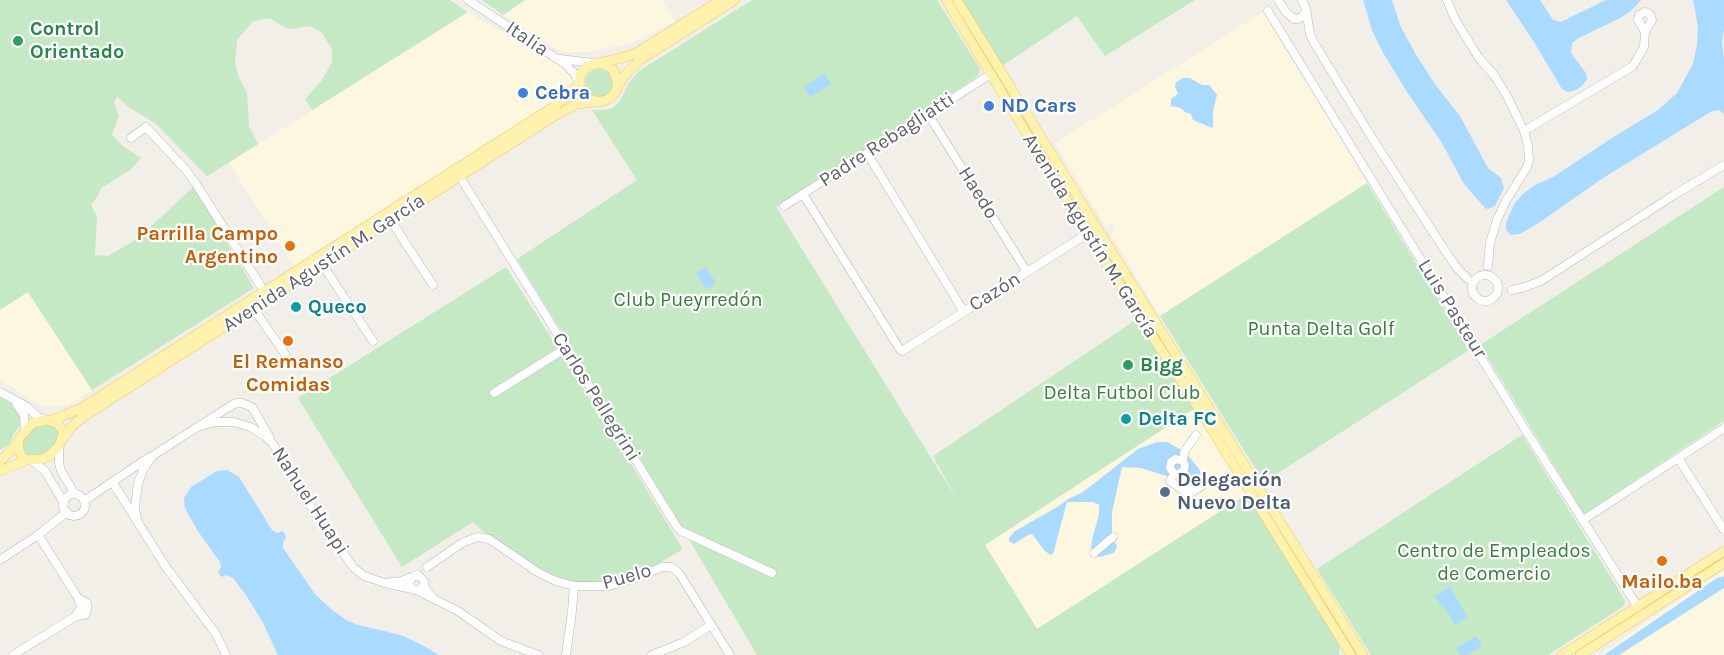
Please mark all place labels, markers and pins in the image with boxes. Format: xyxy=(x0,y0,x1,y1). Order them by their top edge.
place label: Control Orientado xyxy=(30,17,124,64)
marker: Control Orientado xyxy=(11,34,25,48)
place label: Cebra xyxy=(535,81,590,105)
marker: Cebra xyxy=(516,86,530,100)
place label: ND Cars xyxy=(1001,94,1077,118)
marker: ND Cars xyxy=(982,99,996,113)
place label: Parrilla Campo Argentino xyxy=(137,222,278,269)
marker: Parrilla Campo Argentino xyxy=(283,239,297,253)
place label: Queco xyxy=(308,295,367,319)
marker: Queco xyxy=(289,300,303,314)
marker: El Remanso Comidas xyxy=(281,334,295,348)
place label: El Remanso Comidas xyxy=(232,350,344,397)
place label: Bigg xyxy=(1140,353,1183,377)
marker: Bigg xyxy=(1121,358,1135,372)
place label: Delta FC xyxy=(1138,407,1217,431)
marker: Delta FC xyxy=(1119,412,1133,426)
place label: Delegación Nuevo Delta xyxy=(1177,468,1291,515)
marker: Delegación Nuevo Delta xyxy=(1158,485,1172,499)
marker: Mailo.ba xyxy=(1655,554,1669,568)
place label: Mailo.ba xyxy=(1621,570,1703,594)

